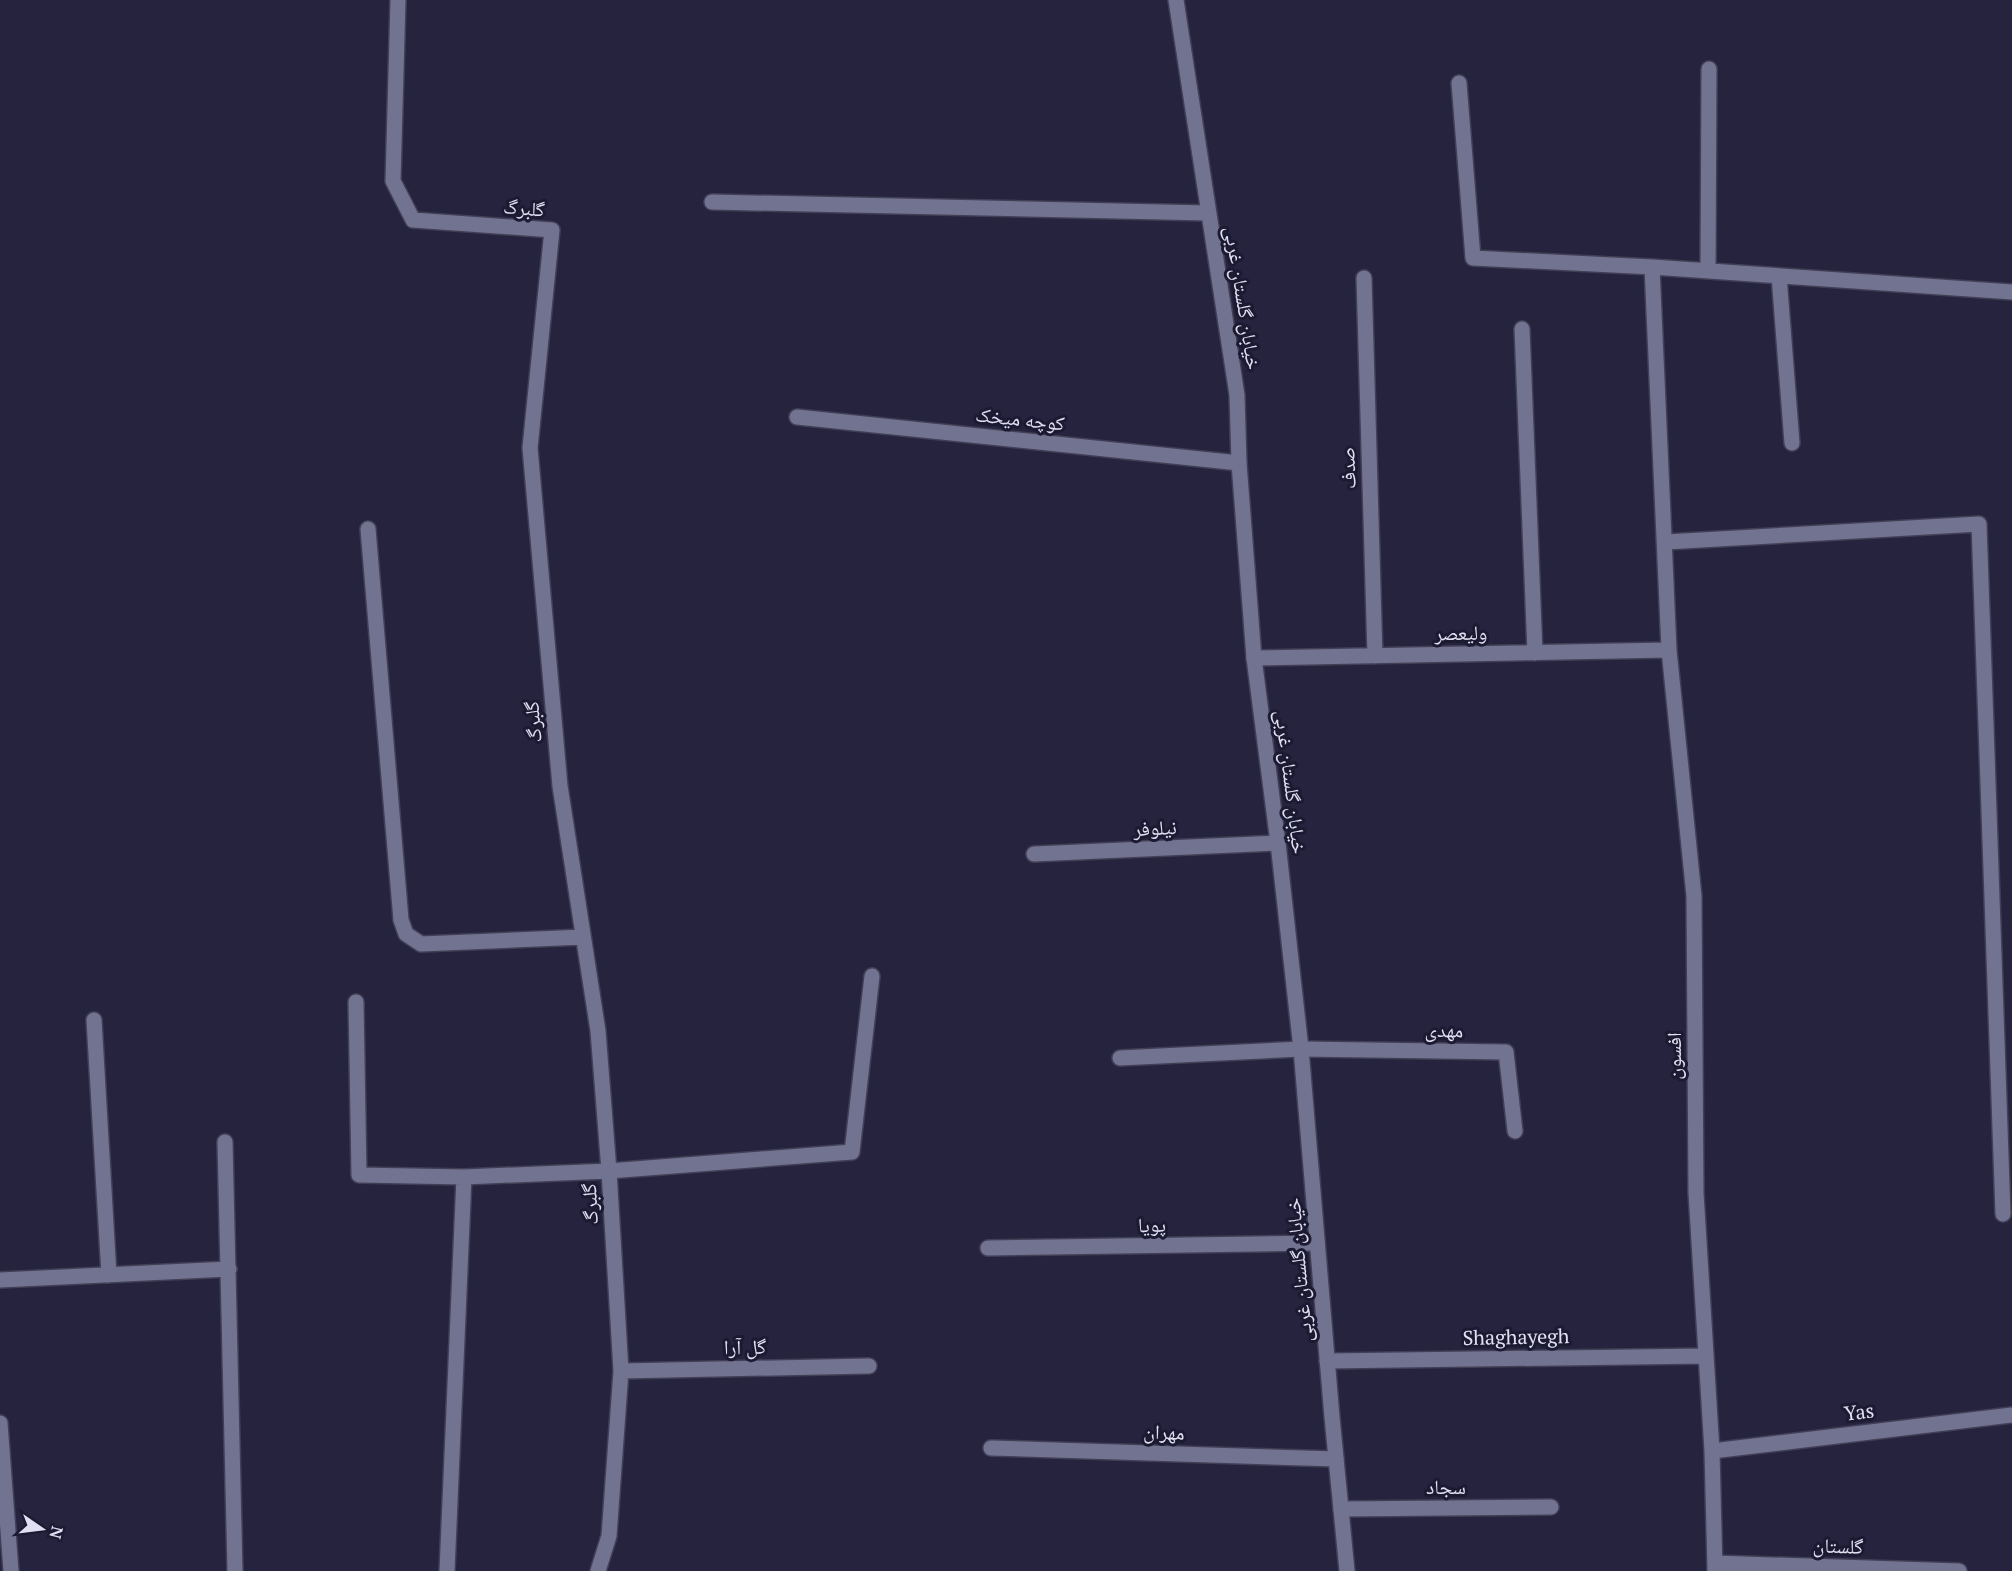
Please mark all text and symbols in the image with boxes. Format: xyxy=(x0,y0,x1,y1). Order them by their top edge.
street label: گلبرگ xyxy=(502,192,546,223)
street label: خیابان گلستان غربی xyxy=(1219,224,1268,372)
street label: کوچه میخک xyxy=(974,400,1066,437)
street label: صدف xyxy=(1333,446,1362,490)
street label: ولیعصر xyxy=(1433,619,1488,646)
street label: گلبرگ xyxy=(517,700,548,744)
street label: خیابان گلستان غربی xyxy=(1269,708,1314,856)
street label: نیلوفر xyxy=(1132,813,1177,842)
street label: مهدی xyxy=(1424,1016,1464,1043)
street label: افسون xyxy=(1660,1032,1687,1080)
street label: گلبرگ xyxy=(575,1182,604,1225)
street label: خیابان گلستان غربی xyxy=(1279,1196,1318,1343)
street label: پویا xyxy=(1138,1211,1166,1238)
street label: Shaghayegh xyxy=(1462,1322,1570,1351)
street label: گل آرا xyxy=(724,1333,766,1360)
street label: Yas xyxy=(1842,1396,1875,1427)
street label: مهران xyxy=(1143,1417,1185,1446)
street label: سجاد xyxy=(1426,1473,1466,1500)
north arrow xyxy=(12,1499,72,1559)
text: N xyxy=(44,1524,69,1541)
street label: گلستان xyxy=(1812,1531,1864,1560)

